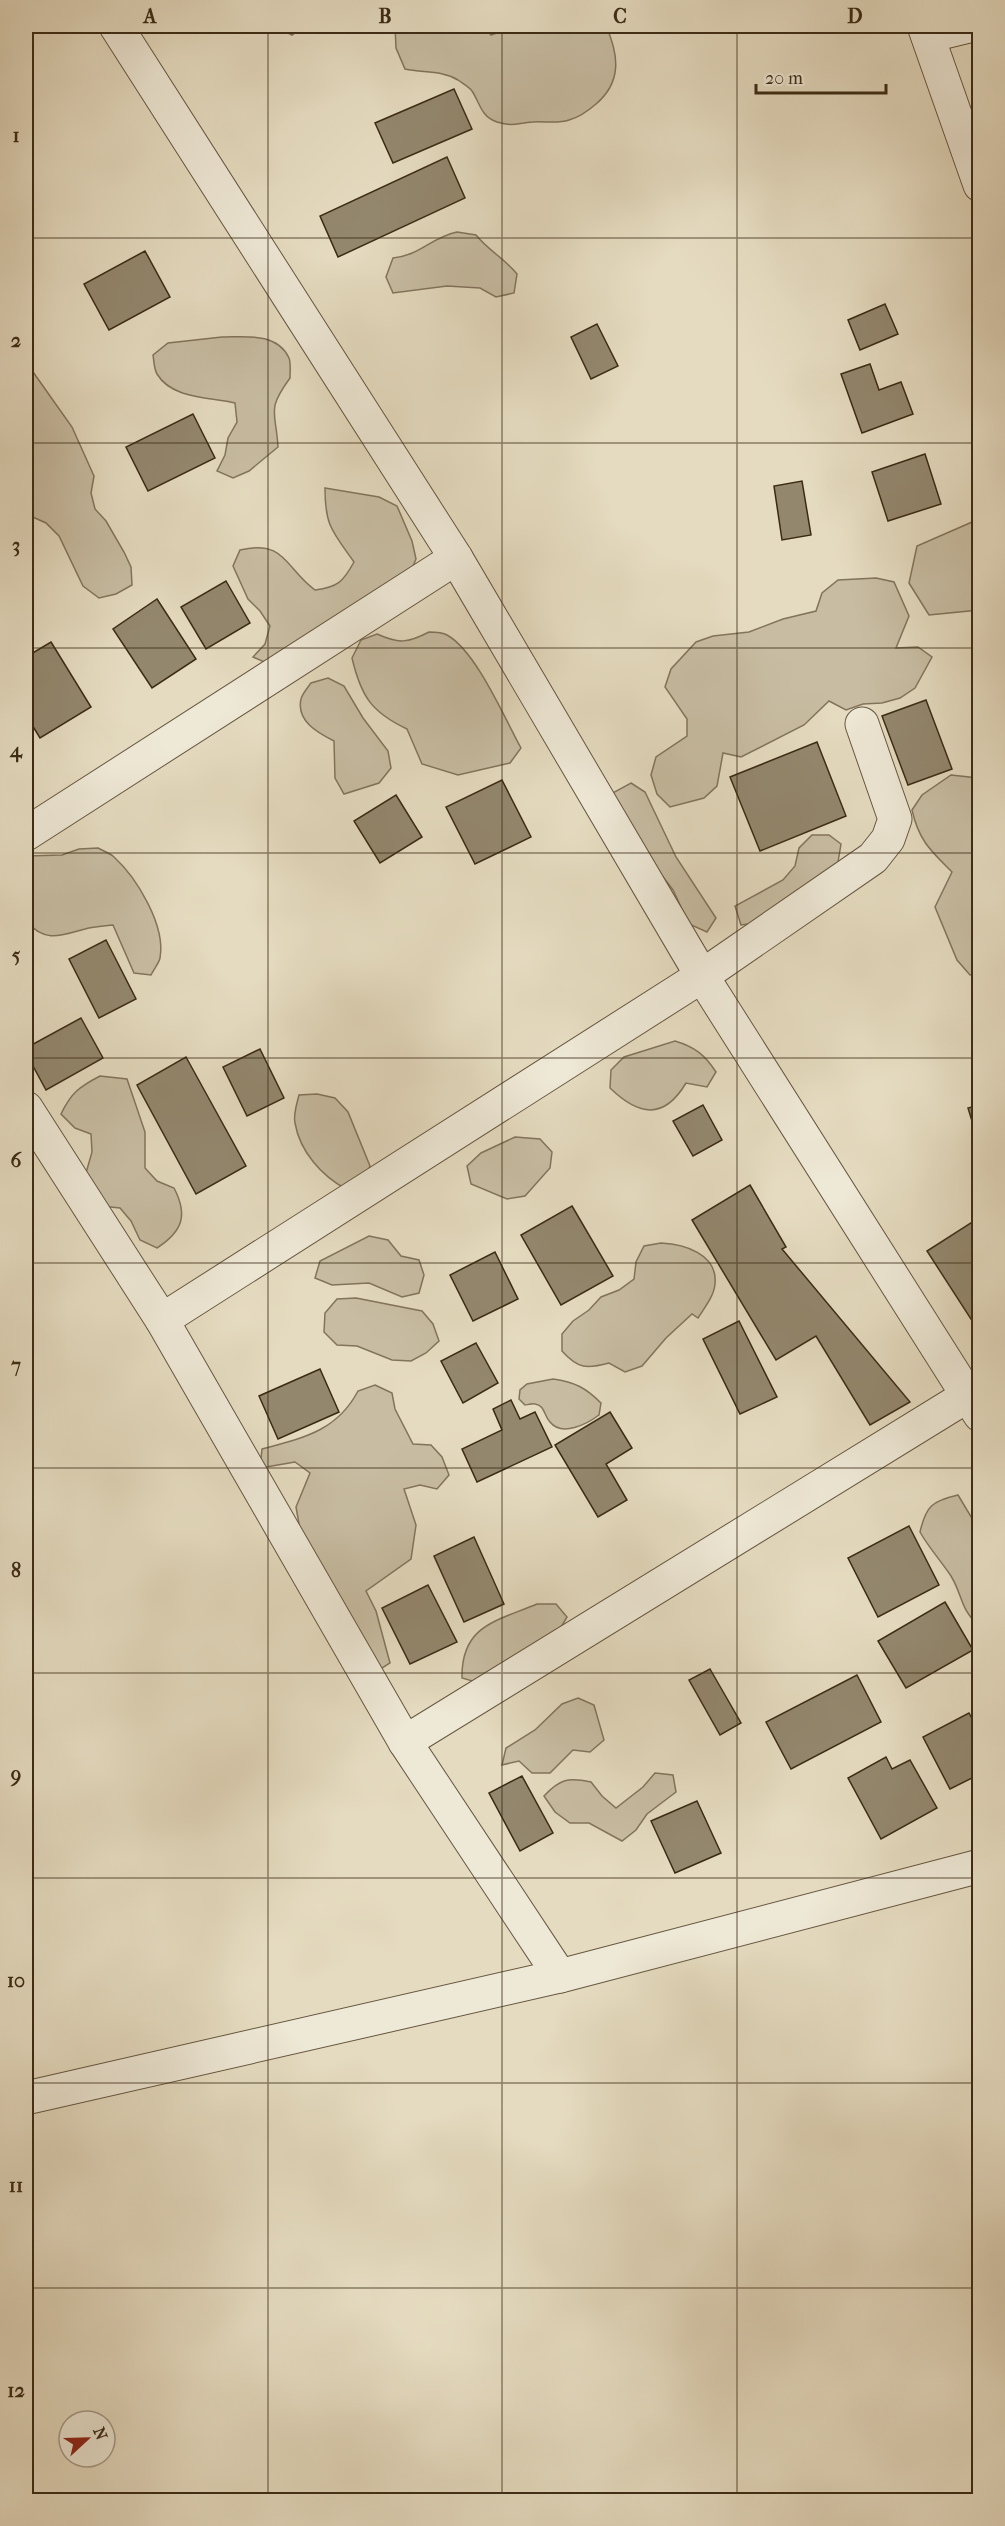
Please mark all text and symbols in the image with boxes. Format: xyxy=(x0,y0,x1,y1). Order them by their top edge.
text: A xyxy=(142,5,158,28)
text: B xyxy=(378,5,392,28)
text: C xyxy=(613,5,627,28)
text: D xyxy=(847,5,863,28)
scale bar xyxy=(756,57,886,95)
text: 20 m xyxy=(765,68,803,89)
text: 1 xyxy=(12,124,20,147)
text: 2 xyxy=(11,329,21,352)
text: 3 xyxy=(12,534,20,557)
text: 4 xyxy=(9,739,23,763)
text: 5 xyxy=(12,944,21,967)
text: 6 xyxy=(11,1149,23,1172)
text: 7 xyxy=(10,1354,21,1377)
text: 8 xyxy=(11,1559,21,1582)
text: 9 xyxy=(10,1764,21,1787)
text: 10 xyxy=(7,1969,25,1992)
text: 11 xyxy=(9,2174,23,2197)
text: 12 xyxy=(7,2379,25,2402)
north arrow xyxy=(57,2409,117,2469)
text: N xyxy=(89,2424,112,2444)

